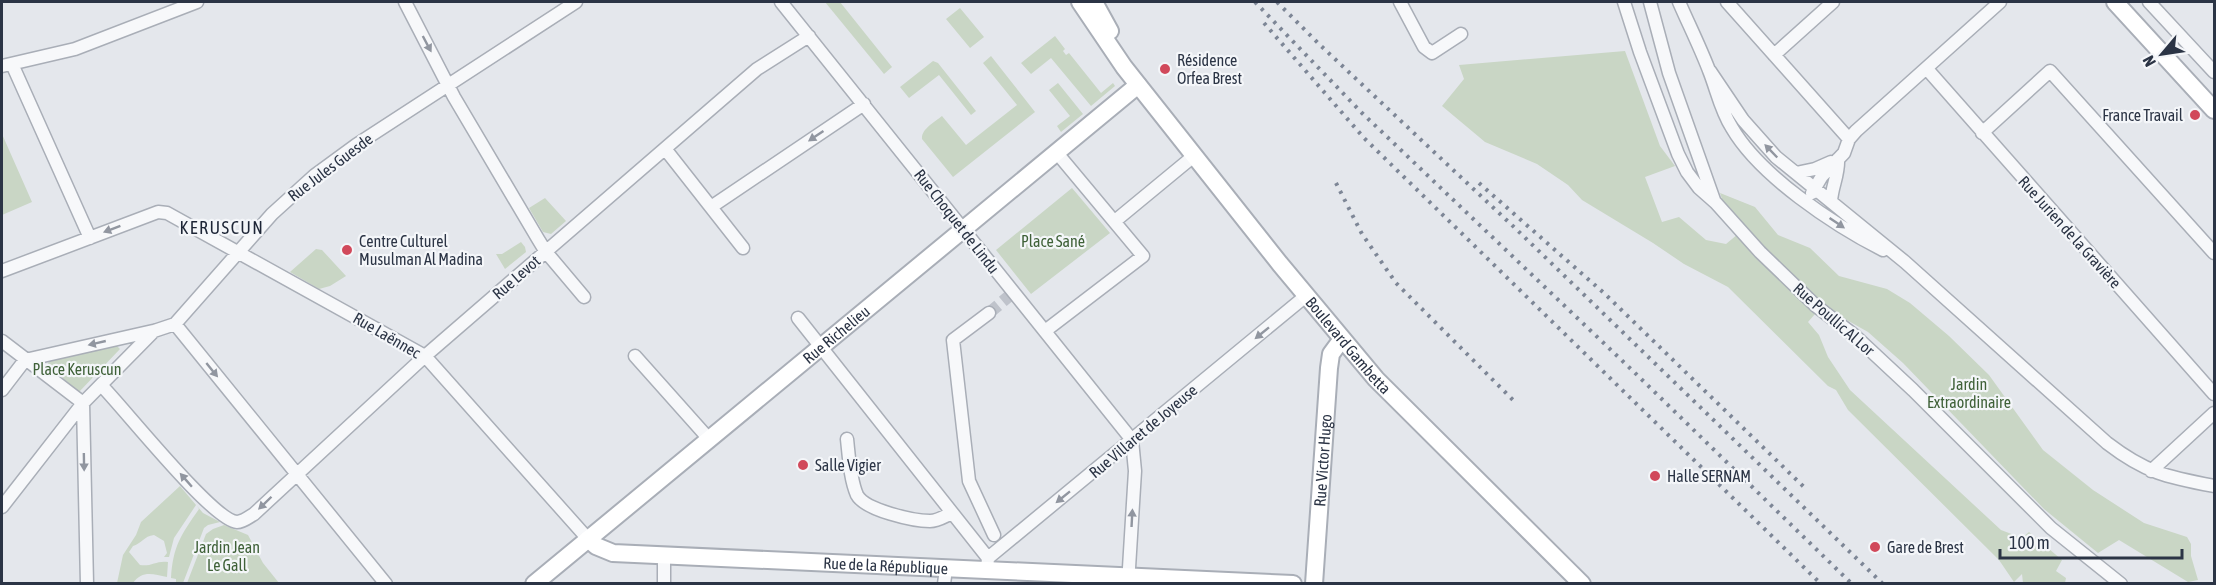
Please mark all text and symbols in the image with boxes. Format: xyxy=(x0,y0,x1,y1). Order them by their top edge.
north arrow xyxy=(2132,24,2192,84)
one-way arrow xyxy=(422,35,432,52)
place label: Résidence Orfea Brest xyxy=(1177,51,1242,87)
text: N xyxy=(2139,53,2159,70)
marker: Résidence Orfea Brest xyxy=(1158,62,1172,76)
place label: France Travail xyxy=(2102,106,2184,124)
marker: France Travail xyxy=(2188,108,2202,122)
street label: Rue Jules Guesde xyxy=(284,129,376,205)
one-way arrow xyxy=(808,130,824,142)
one-way arrow xyxy=(1764,145,1778,159)
street label: Rue Choquet de Lindu xyxy=(910,165,1003,277)
street label: Rue Jurien de la Gravière xyxy=(2015,172,2125,292)
district label: KERUSCUN xyxy=(179,217,265,238)
one-way arrow xyxy=(1829,217,1845,228)
one-way arrow xyxy=(103,225,121,235)
place label: Centre Culturel Musulman Al Madina xyxy=(359,232,483,268)
park label: Place Sané xyxy=(1021,232,1085,250)
marker: Centre Culturel Musulman Al Madina xyxy=(340,243,354,257)
street label: Rue Levot xyxy=(489,251,544,303)
street label: Rue Poullic Al Lor xyxy=(1790,279,1878,359)
street label: Boulevard Gambetta xyxy=(1302,293,1395,397)
street label: Rue Richelieu xyxy=(799,302,873,367)
street label: Rue Laënnec xyxy=(350,309,424,362)
one-way arrow xyxy=(1254,326,1270,339)
one-way arrow xyxy=(87,339,106,348)
park label: Place Keruscun xyxy=(32,360,122,378)
one-way arrow xyxy=(205,362,217,377)
park label: Jardin Extraordinaire xyxy=(1927,375,2011,411)
street label: Rue Villaret de Joyeuse xyxy=(1085,381,1201,482)
street label: Rue Victor Hugo xyxy=(1310,413,1335,507)
one-way arrow xyxy=(79,452,88,471)
place label: Salle Vigier xyxy=(815,456,881,475)
marker: Salle Vigier xyxy=(796,458,810,472)
place label: Halle SERNAM xyxy=(1667,467,1751,485)
marker: Halle SERNAM xyxy=(1648,469,1662,483)
one-way arrow xyxy=(180,473,193,488)
one-way arrow xyxy=(1055,491,1071,504)
one-way arrow xyxy=(258,496,272,510)
one-way arrow xyxy=(1127,509,1136,528)
scale bar xyxy=(2000,522,2182,560)
text: 100 m xyxy=(2009,532,2050,553)
park label: Jardin Jean Le Gall xyxy=(194,538,260,574)
place label: Gare de Brest xyxy=(1887,538,1964,556)
marker: Gare de Brest xyxy=(1868,540,1882,554)
street label: Rue de la République xyxy=(823,554,949,578)

